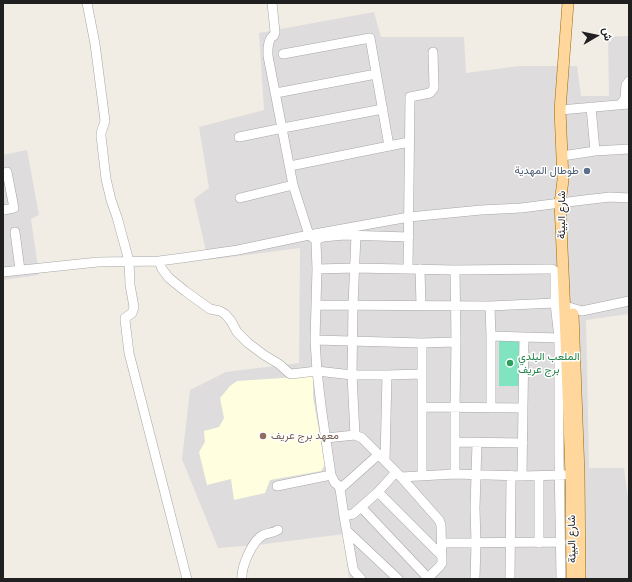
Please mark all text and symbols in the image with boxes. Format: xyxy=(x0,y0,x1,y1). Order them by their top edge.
north arrow xyxy=(576,16,616,56)
text: ش xyxy=(600,26,616,42)
place label: طوطال المهدية xyxy=(514,164,579,178)
marker: طوطال المهدية xyxy=(582,166,592,176)
street label: شارع البيئة xyxy=(555,191,569,239)
place label: الملعب البلدي برج عريف xyxy=(518,350,580,376)
marker: الملعب البلدي برج عريف xyxy=(505,358,515,368)
place label: معهد برج عريف xyxy=(271,429,339,443)
marker: معهد برج عريف xyxy=(258,431,268,441)
street label: شارع البيئة xyxy=(565,515,579,563)

